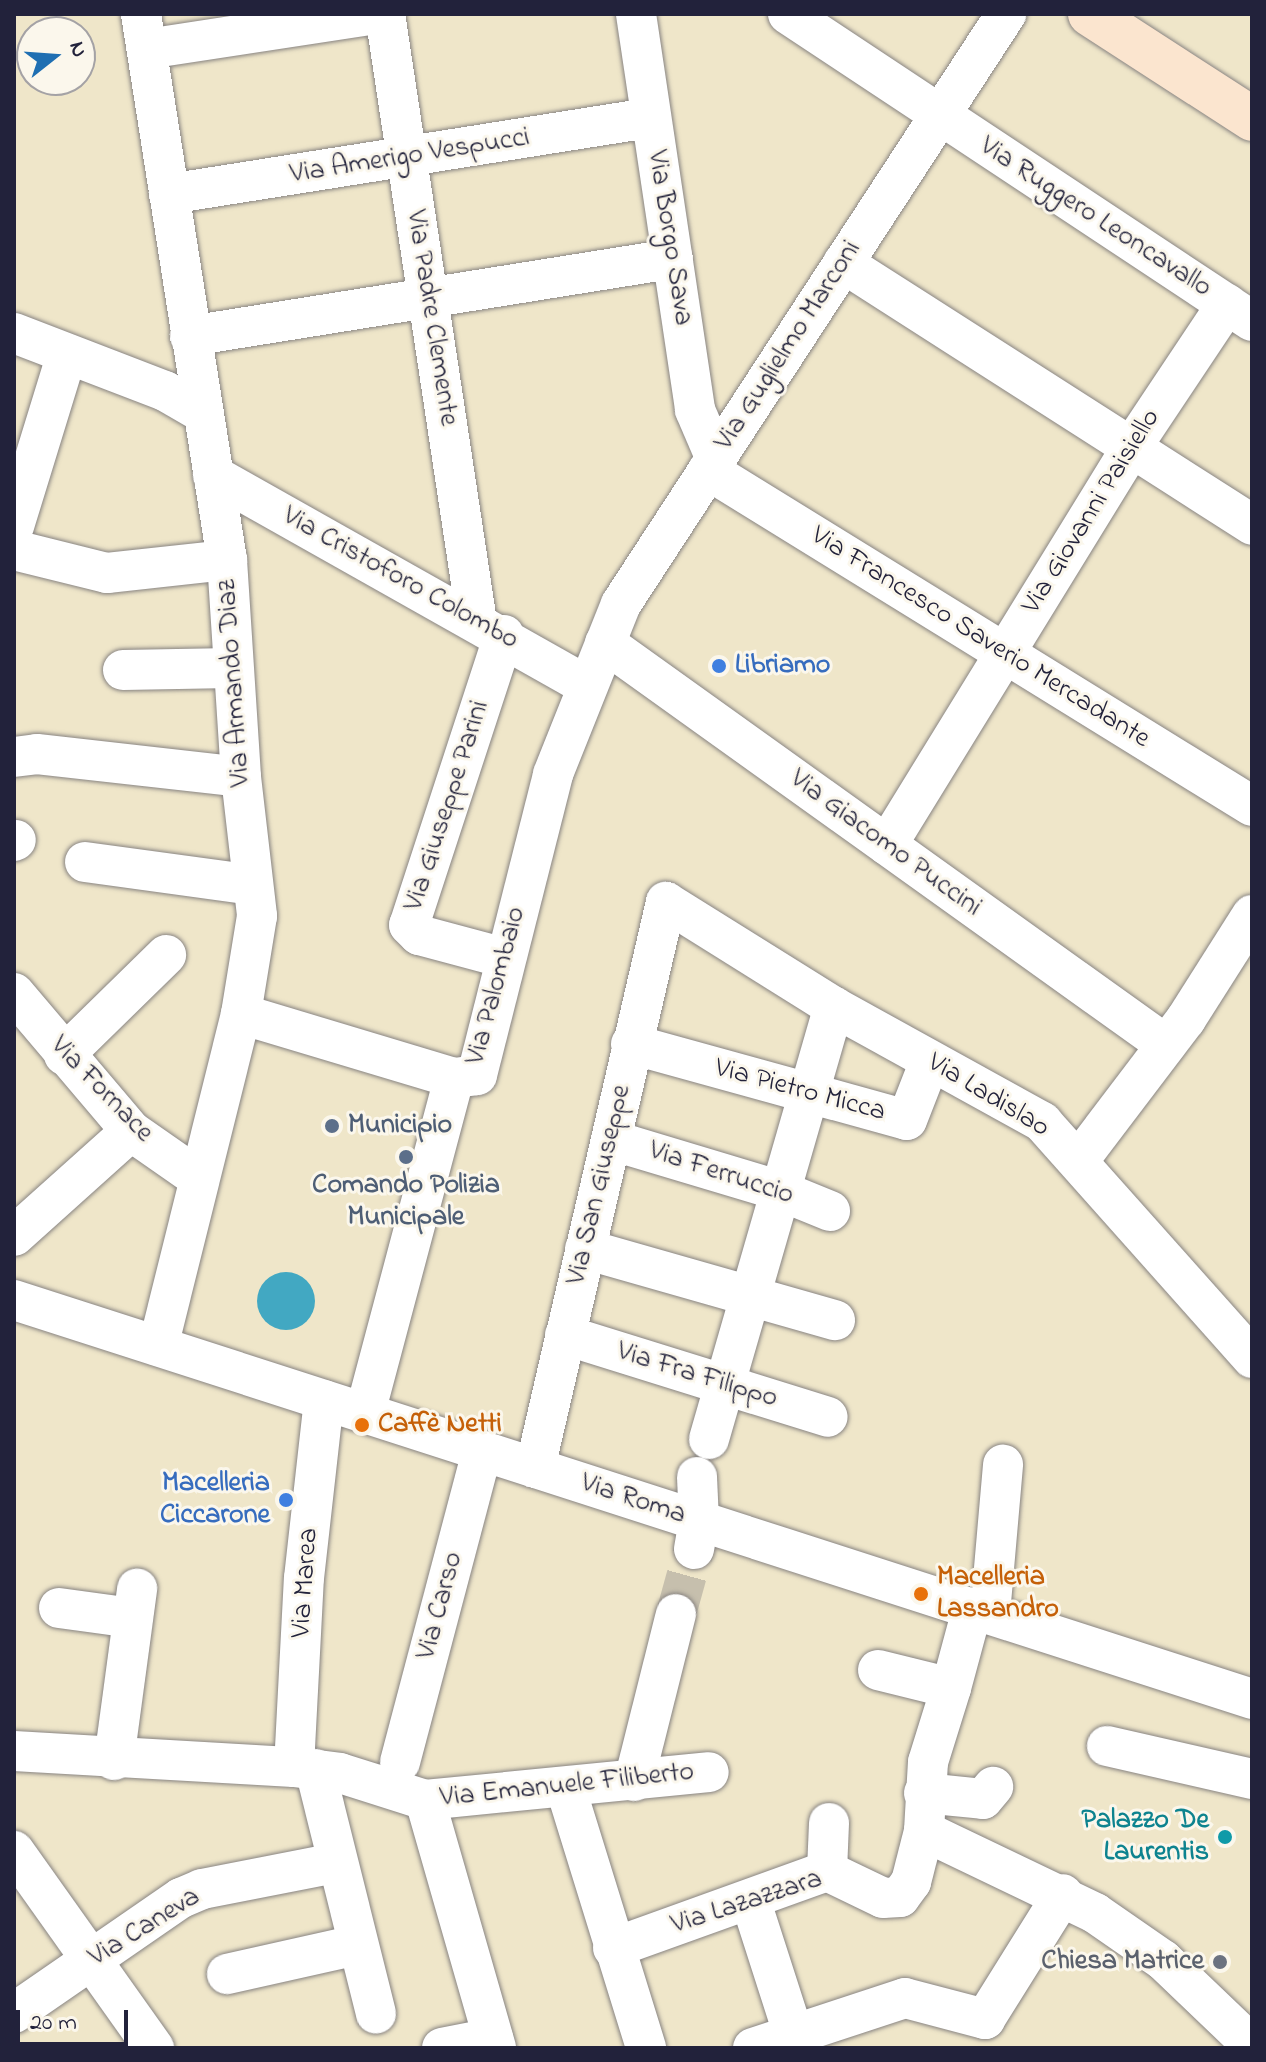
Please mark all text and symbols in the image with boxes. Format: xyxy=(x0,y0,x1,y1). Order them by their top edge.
north arrow xyxy=(16,16,96,96)
text: N xyxy=(60,38,95,61)
street label: Via Amerigo Vespucci xyxy=(288,121,532,193)
street label: Via Ruggero Leoncavallo xyxy=(973,130,1217,306)
street label: Via Borgo Sava xyxy=(639,148,699,328)
street label: Via Padre Clemente xyxy=(397,208,465,428)
street label: Via Guglielmo Marconi xyxy=(709,235,869,457)
street label: Via Giovanni Paisiello xyxy=(1016,403,1168,621)
street label: Via Cristoforo Colombo xyxy=(276,500,524,658)
street label: Via Francesco Saverio Mercadante xyxy=(804,520,1156,756)
street label: Via Armando Diaz xyxy=(211,578,259,788)
place label: Libriamo xyxy=(735,649,830,683)
marker: Libriamo xyxy=(710,657,728,675)
street label: Via Giuseppe Parini xyxy=(398,697,498,915)
street label: Via Giacomo Puccini xyxy=(783,763,987,925)
street label: Via Palombaio xyxy=(460,903,534,1069)
street label: Via Fornace xyxy=(42,1030,160,1150)
street label: Via Ladislao xyxy=(921,1046,1055,1146)
street label: Via Pietro Micca xyxy=(711,1052,889,1130)
street label: Via San Giuseppe xyxy=(561,1082,639,1288)
place label: Municipio xyxy=(348,1109,452,1143)
marker: Municipio xyxy=(323,1117,341,1135)
street label: Via Ferruccio xyxy=(644,1135,798,1213)
marker: Comando Polizia Municipale xyxy=(397,1148,415,1166)
place label: Comando Polizia Municipale xyxy=(312,1169,500,1235)
street label: Via Fra Filippo xyxy=(613,1336,781,1416)
place label: Caffè Netti xyxy=(378,1408,502,1442)
marker: Caffè Netti xyxy=(353,1416,371,1434)
place label: Macelleria Ciccarone xyxy=(160,1467,270,1533)
street label: Via Roma xyxy=(576,1467,690,1533)
marker: Macelleria Ciccarone xyxy=(277,1491,295,1509)
street label: Via Marea xyxy=(285,1527,327,1639)
street label: Via Carso xyxy=(411,1549,471,1663)
place label: Macelleria Lassandro xyxy=(937,1561,1059,1627)
marker: Macelleria Lassandro xyxy=(912,1585,930,1603)
street label: Via Emanuele Filiberto xyxy=(438,1756,696,1816)
place label: Palazzo De Laurentis xyxy=(1081,1804,1209,1870)
marker: Palazzo De Laurentis xyxy=(1216,1828,1234,1846)
street label: Via Lazazzara xyxy=(667,1863,827,1943)
street label: Via Caneva xyxy=(83,1881,207,1975)
place label: Chiesa Matrice xyxy=(1041,1945,1204,1979)
marker: Chiesa Matrice xyxy=(1211,1953,1229,1971)
scale bar xyxy=(20,1994,132,2044)
text: 20 m xyxy=(30,2006,77,2041)

